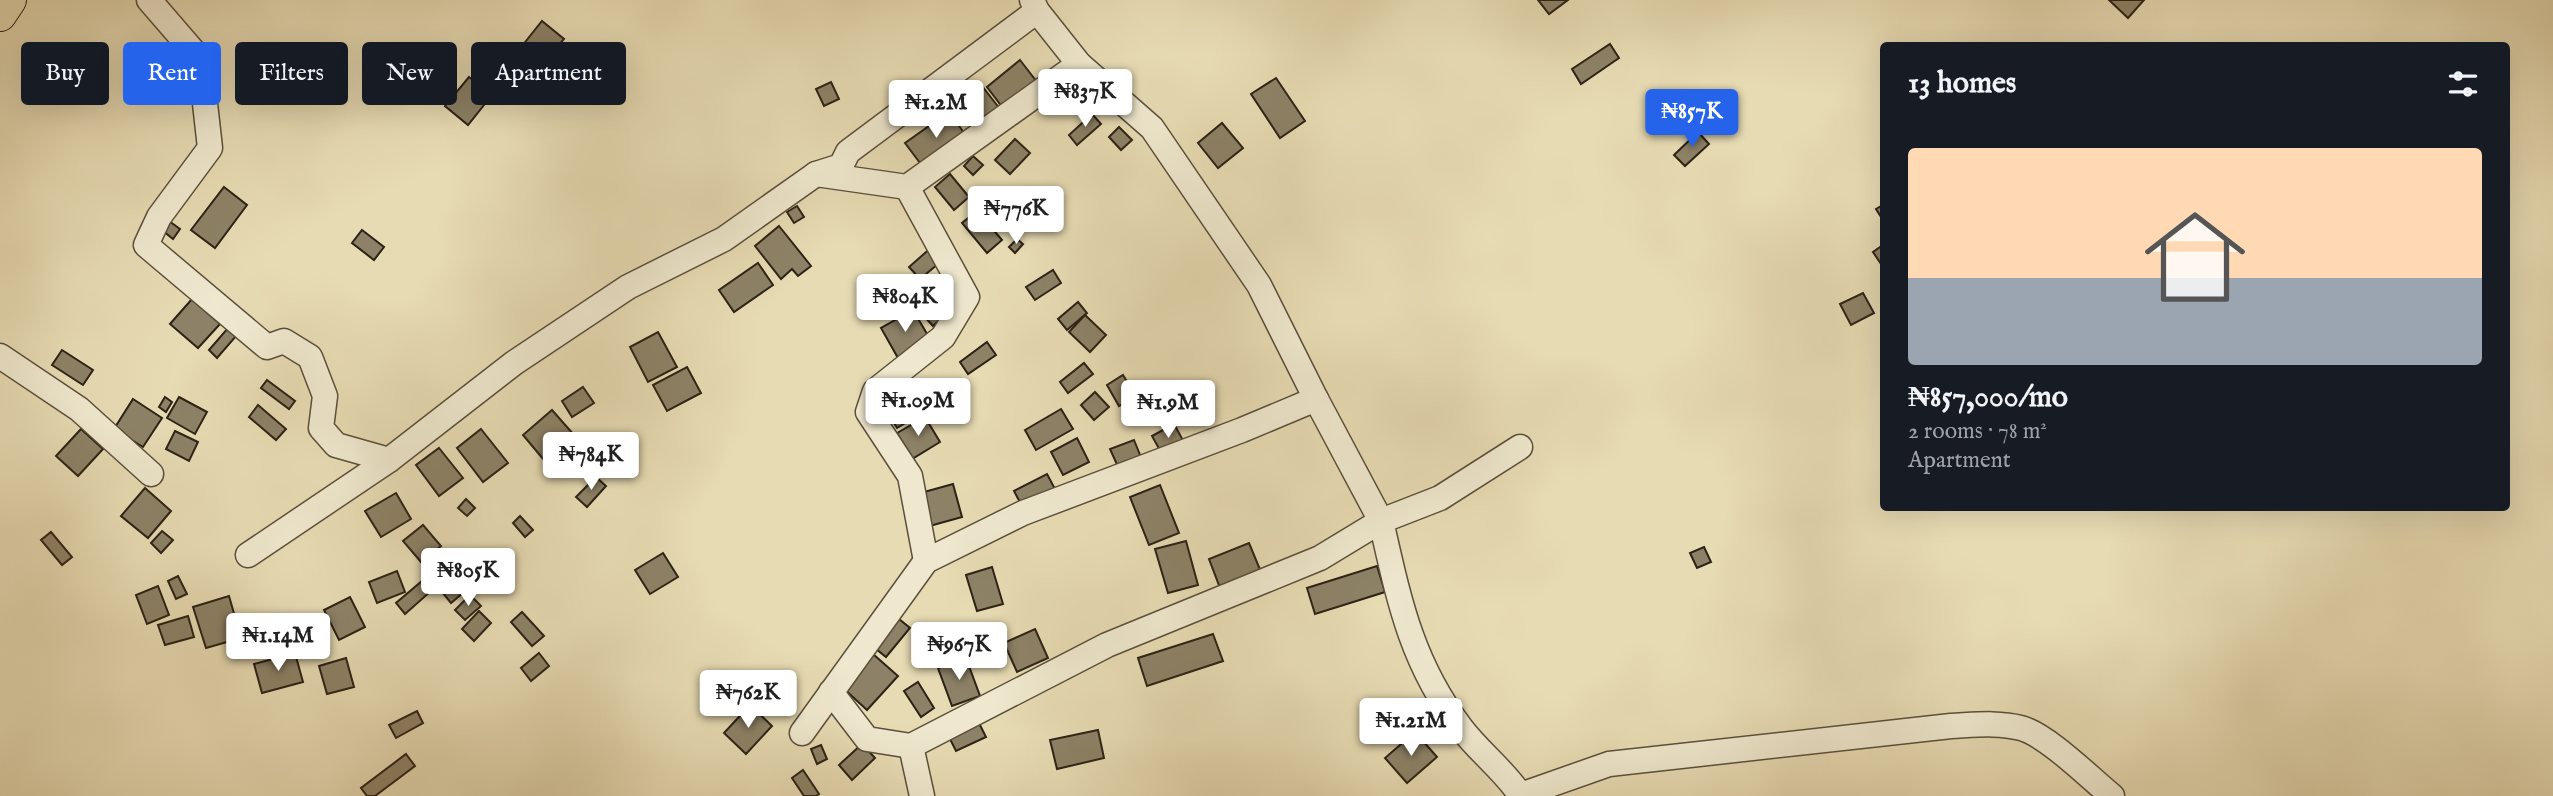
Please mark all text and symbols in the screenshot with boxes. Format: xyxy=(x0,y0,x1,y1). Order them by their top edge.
chip: Buy xyxy=(21,42,109,105)
chip: Rent xyxy=(123,42,221,105)
chip: Filters xyxy=(235,42,348,105)
chip: New xyxy=(362,42,457,105)
chip: Apartment xyxy=(471,42,626,105)
text: 13 homes xyxy=(1908,65,2016,103)
icon: filters xyxy=(2444,65,2482,103)
pin: ₦837K xyxy=(1036,69,1134,129)
text: ₦837K xyxy=(1054,77,1116,106)
pin: ₦1.2M xyxy=(887,80,985,140)
text: ₦1.2M xyxy=(905,88,967,117)
pin: ₦857K xyxy=(1643,90,1741,149)
text: ₦857K xyxy=(1661,97,1723,126)
pin: ₦776K xyxy=(967,187,1065,246)
text: ₦776K xyxy=(984,194,1048,223)
icon: home xyxy=(2132,194,2258,320)
pin: ₦804K xyxy=(856,274,954,334)
text: ₦804K xyxy=(873,282,937,311)
pin: ₦1.09M xyxy=(861,378,975,438)
text: ₦857,000/mo xyxy=(1908,379,2068,417)
pin: ₦1.9M xyxy=(1119,380,1217,440)
text: ₦1.09M xyxy=(881,386,955,415)
text: ₦1.9M xyxy=(1137,388,1199,417)
text: 2 rooms · 78 m² xyxy=(1908,417,2047,446)
pin: ₦784K xyxy=(542,433,640,492)
text: ₦784K xyxy=(559,440,623,469)
text: Apartment xyxy=(1908,446,2011,475)
pin: ₦805K xyxy=(419,548,517,608)
text: ₦805K xyxy=(437,556,499,585)
pin: ₦1.14M xyxy=(221,614,335,673)
text: ₦1.14M xyxy=(242,621,314,650)
pin: ₦967K xyxy=(910,622,1008,682)
text: ₦967K xyxy=(927,630,991,659)
pin: ₦762K xyxy=(699,670,797,730)
text: ₦762K xyxy=(716,678,780,707)
pin: ₦1.21M xyxy=(1354,698,1468,758)
text: ₦1.21M xyxy=(1375,706,1447,735)

